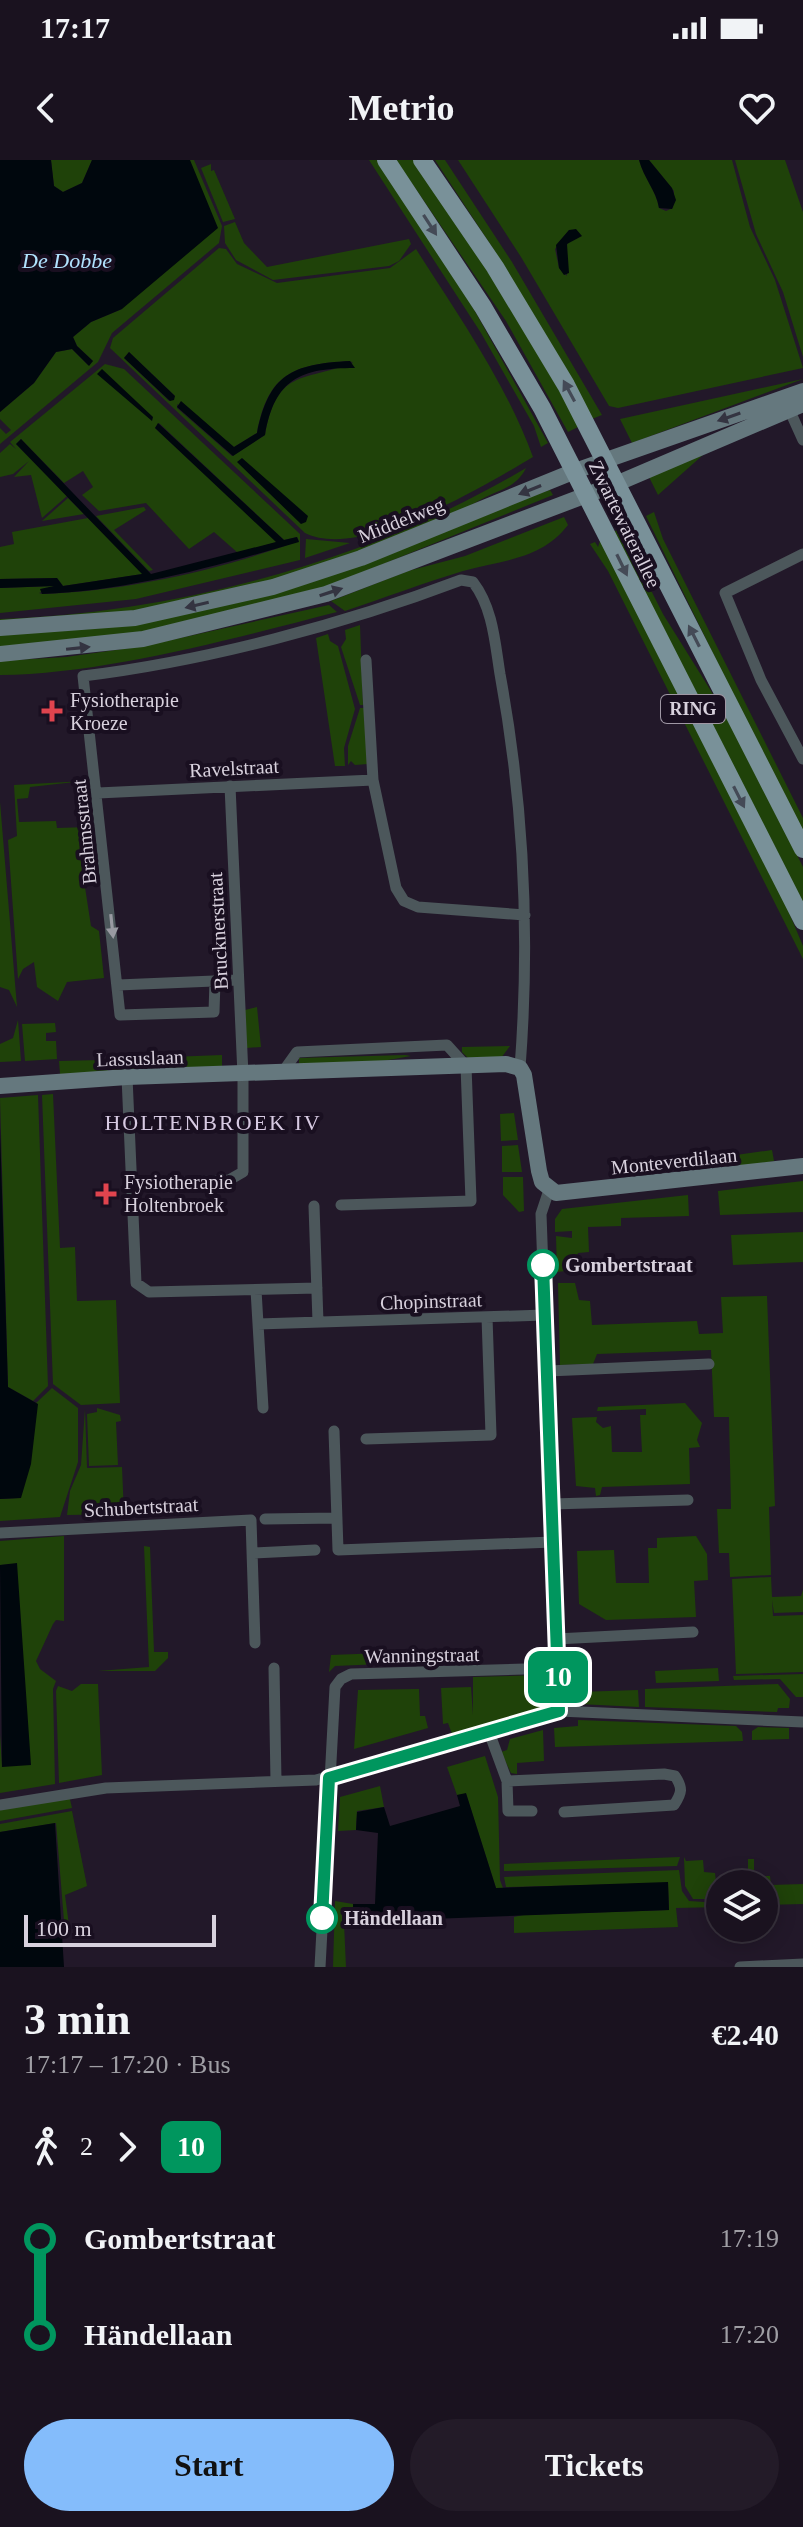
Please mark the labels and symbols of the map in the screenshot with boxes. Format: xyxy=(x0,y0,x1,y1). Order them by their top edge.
one-way arrow xyxy=(422,214,436,236)
water label: De Dobbe xyxy=(21,248,112,273)
one-way arrow xyxy=(563,380,576,403)
one-way arrow xyxy=(717,411,741,424)
street label: Zwartewaterallee xyxy=(585,457,665,591)
one-way arrow xyxy=(518,484,542,497)
street label: Middelweg xyxy=(355,493,448,548)
one-way arrow xyxy=(615,553,629,577)
one-way arrow xyxy=(320,586,344,598)
one-way arrow xyxy=(184,599,209,612)
one-way arrow xyxy=(688,625,701,648)
one-way arrow xyxy=(66,642,91,655)
place label: Fysiotherapie Kroeze xyxy=(70,689,179,734)
road number: RING xyxy=(661,695,725,723)
marker: Fysiotherapie Kroeze xyxy=(41,700,63,722)
street label: Ravelstraat xyxy=(189,755,280,781)
street label: Brahmsstraat xyxy=(67,778,100,886)
one-way arrow xyxy=(732,786,745,809)
street label: Brucknerstraat xyxy=(204,871,232,990)
one-way arrow xyxy=(105,914,118,939)
street label: Lassuslaan xyxy=(96,1045,184,1071)
district label: HOLTENBROEK IV xyxy=(104,1110,322,1135)
street label: Monteverdilaan xyxy=(610,1143,738,1179)
place label: Fysiotherapie Holtenbroek xyxy=(124,1171,233,1216)
marker: Fysiotherapie Holtenbroek xyxy=(95,1183,117,1205)
marker: Gombertstraat xyxy=(528,1250,558,1280)
place label: Gombertstraat xyxy=(565,1254,693,1276)
street label: Chopinstraat xyxy=(380,1288,483,1315)
street label: Schubertstraat xyxy=(83,1493,199,1521)
street label: Wanningstraat xyxy=(364,1643,480,1668)
line badge: 10 xyxy=(522,1651,594,1703)
marker: Händellaan xyxy=(307,1903,337,1933)
place label: Händellaan xyxy=(344,1907,443,1929)
scale bar xyxy=(24,1911,216,1947)

